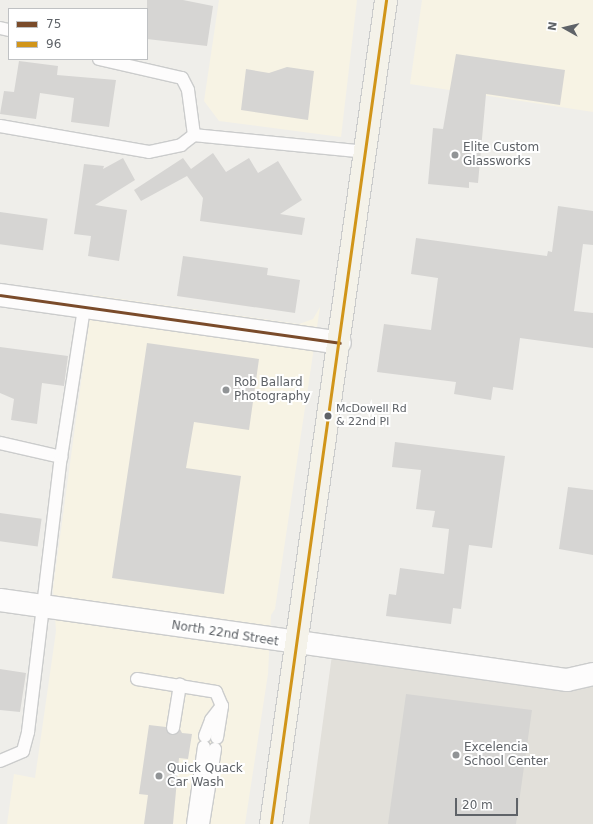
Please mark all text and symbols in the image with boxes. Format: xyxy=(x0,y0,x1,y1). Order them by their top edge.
legend xyxy=(8,8,148,60)
north arrow xyxy=(545,8,585,48)
text: 75 xyxy=(46,17,61,31)
text: N xyxy=(546,21,560,32)
text: 96 xyxy=(46,37,61,51)
place label: Elite Custom Glassworks xyxy=(463,141,539,169)
marker: Elite Custom Glassworks xyxy=(450,150,460,160)
place label: Rob Ballard Photography xyxy=(234,376,310,404)
marker: Rob Ballard Photography xyxy=(221,385,231,395)
place label: McDowell Rd & 22nd Pl xyxy=(336,403,407,429)
marker: McDowell Rd & 22nd Pl xyxy=(323,411,333,421)
street label: North 22nd Street xyxy=(170,618,280,650)
place label: Excelencia School Center xyxy=(464,741,548,769)
marker: Excelencia School Center xyxy=(451,750,461,760)
place label: Quick Quack Car Wash xyxy=(167,762,243,790)
marker: Quick Quack Car Wash xyxy=(154,771,164,781)
scale bar xyxy=(457,790,520,816)
text: 20 m xyxy=(462,798,493,812)

